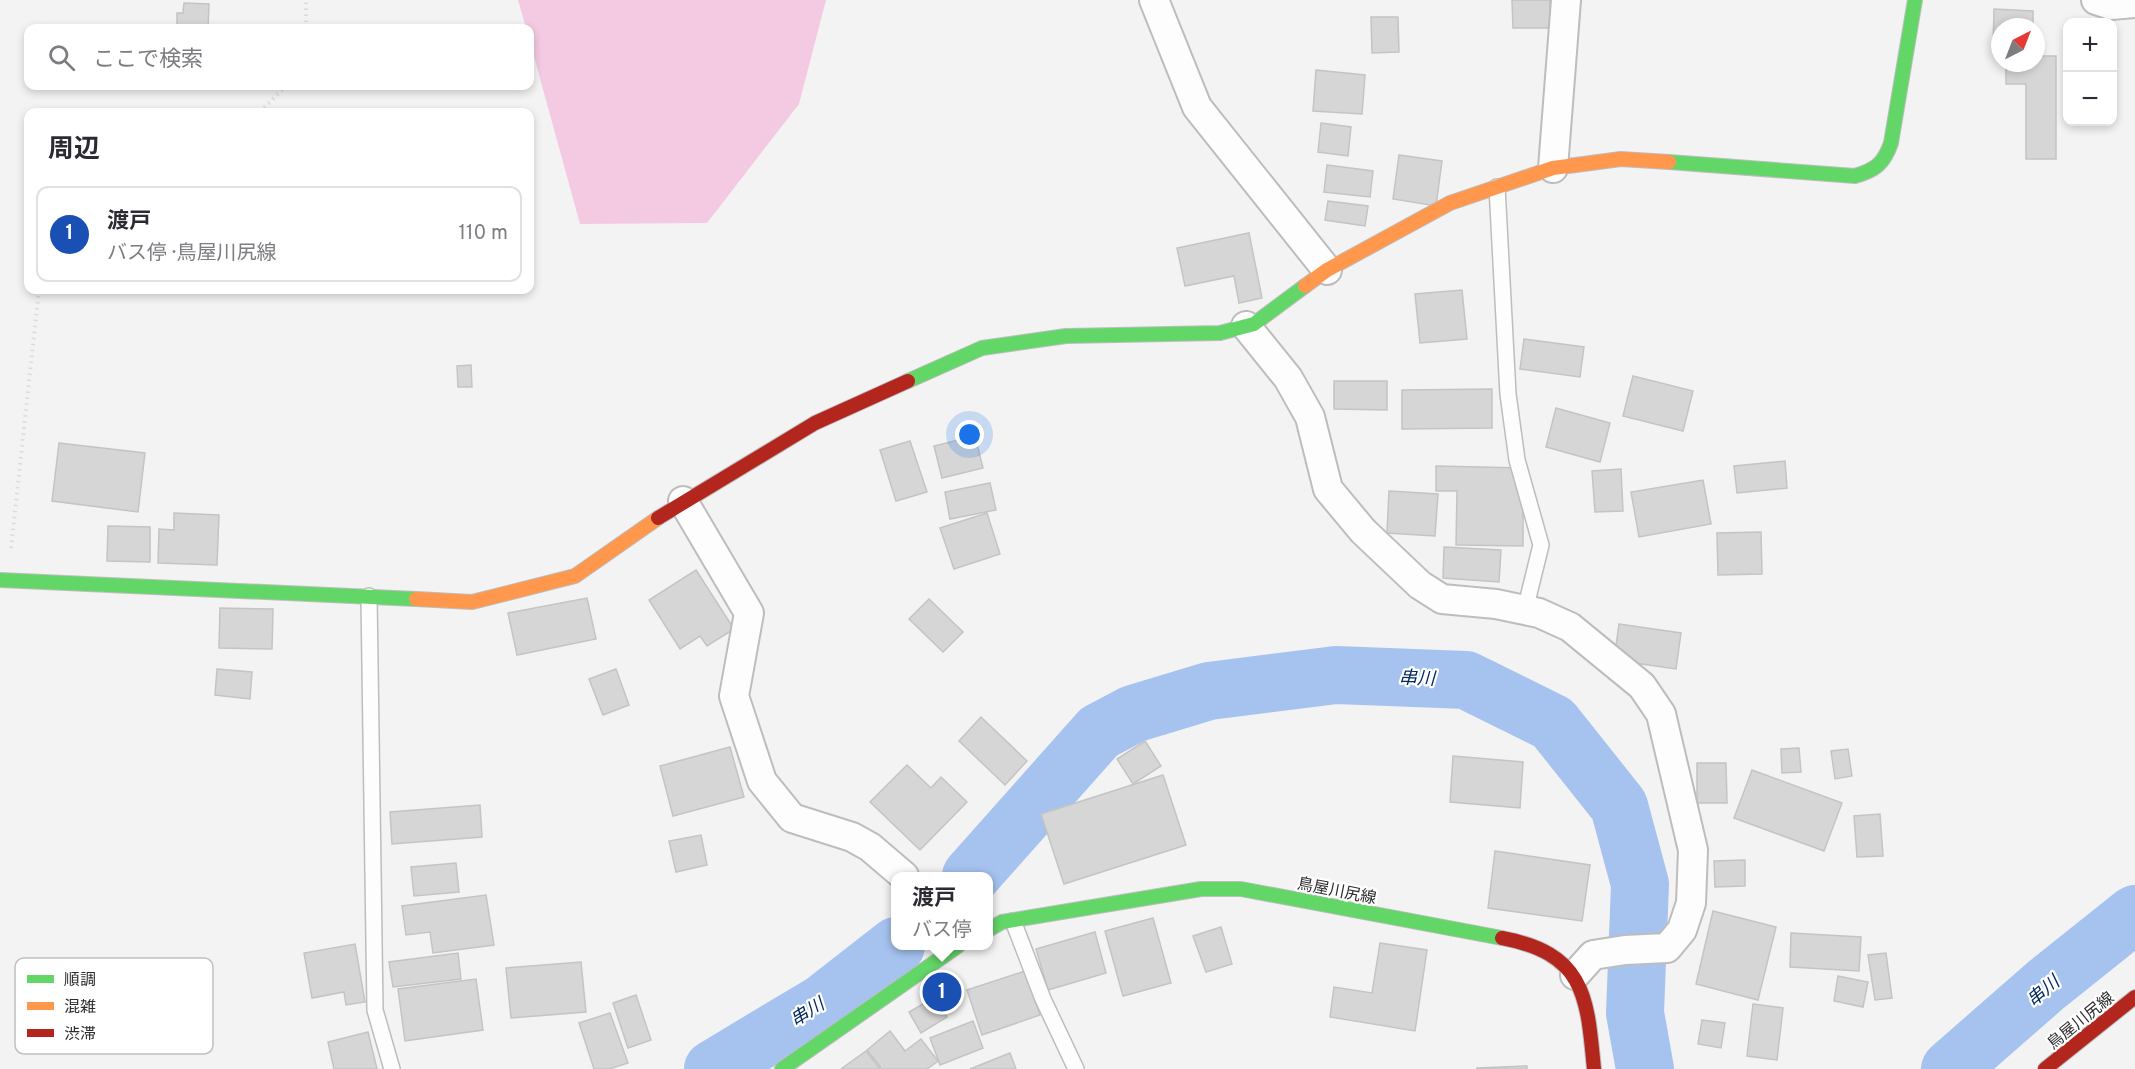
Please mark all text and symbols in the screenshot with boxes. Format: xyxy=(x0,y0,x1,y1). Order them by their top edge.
north arrow xyxy=(1991,18,2045,72)
map controls xyxy=(2063,18,2117,126)
button: + xyxy=(2063,18,2117,72)
search box xyxy=(24,24,534,90)
icon: search xyxy=(45,41,78,74)
text: ここで検索 xyxy=(93,47,203,74)
button: − xyxy=(2063,72,2117,126)
text: 周辺 xyxy=(48,134,100,167)
text: 渡戸 xyxy=(107,209,151,236)
text: 1 xyxy=(66,221,74,247)
text: 110 m xyxy=(459,221,508,247)
text: バス停 · 鳥屋川尻線 xyxy=(107,241,276,267)
your location xyxy=(955,420,984,449)
water label: 串川 xyxy=(1399,667,1437,692)
popup xyxy=(891,872,993,950)
street label: 鳥屋川尻線 xyxy=(1295,875,1378,909)
text: 渡戸 xyxy=(912,886,956,913)
text: バス停 xyxy=(912,918,972,944)
legend xyxy=(15,958,213,1054)
pin: 1 xyxy=(922,970,962,1014)
water label: 串川 xyxy=(2023,970,2067,1013)
text: 順調 xyxy=(64,971,96,991)
street label: 鳥屋川尻線 xyxy=(2044,989,2119,1055)
water label: 串川 xyxy=(786,993,831,1033)
text: 混雑 xyxy=(64,998,96,1018)
text: 渋滞 xyxy=(64,1025,96,1045)

